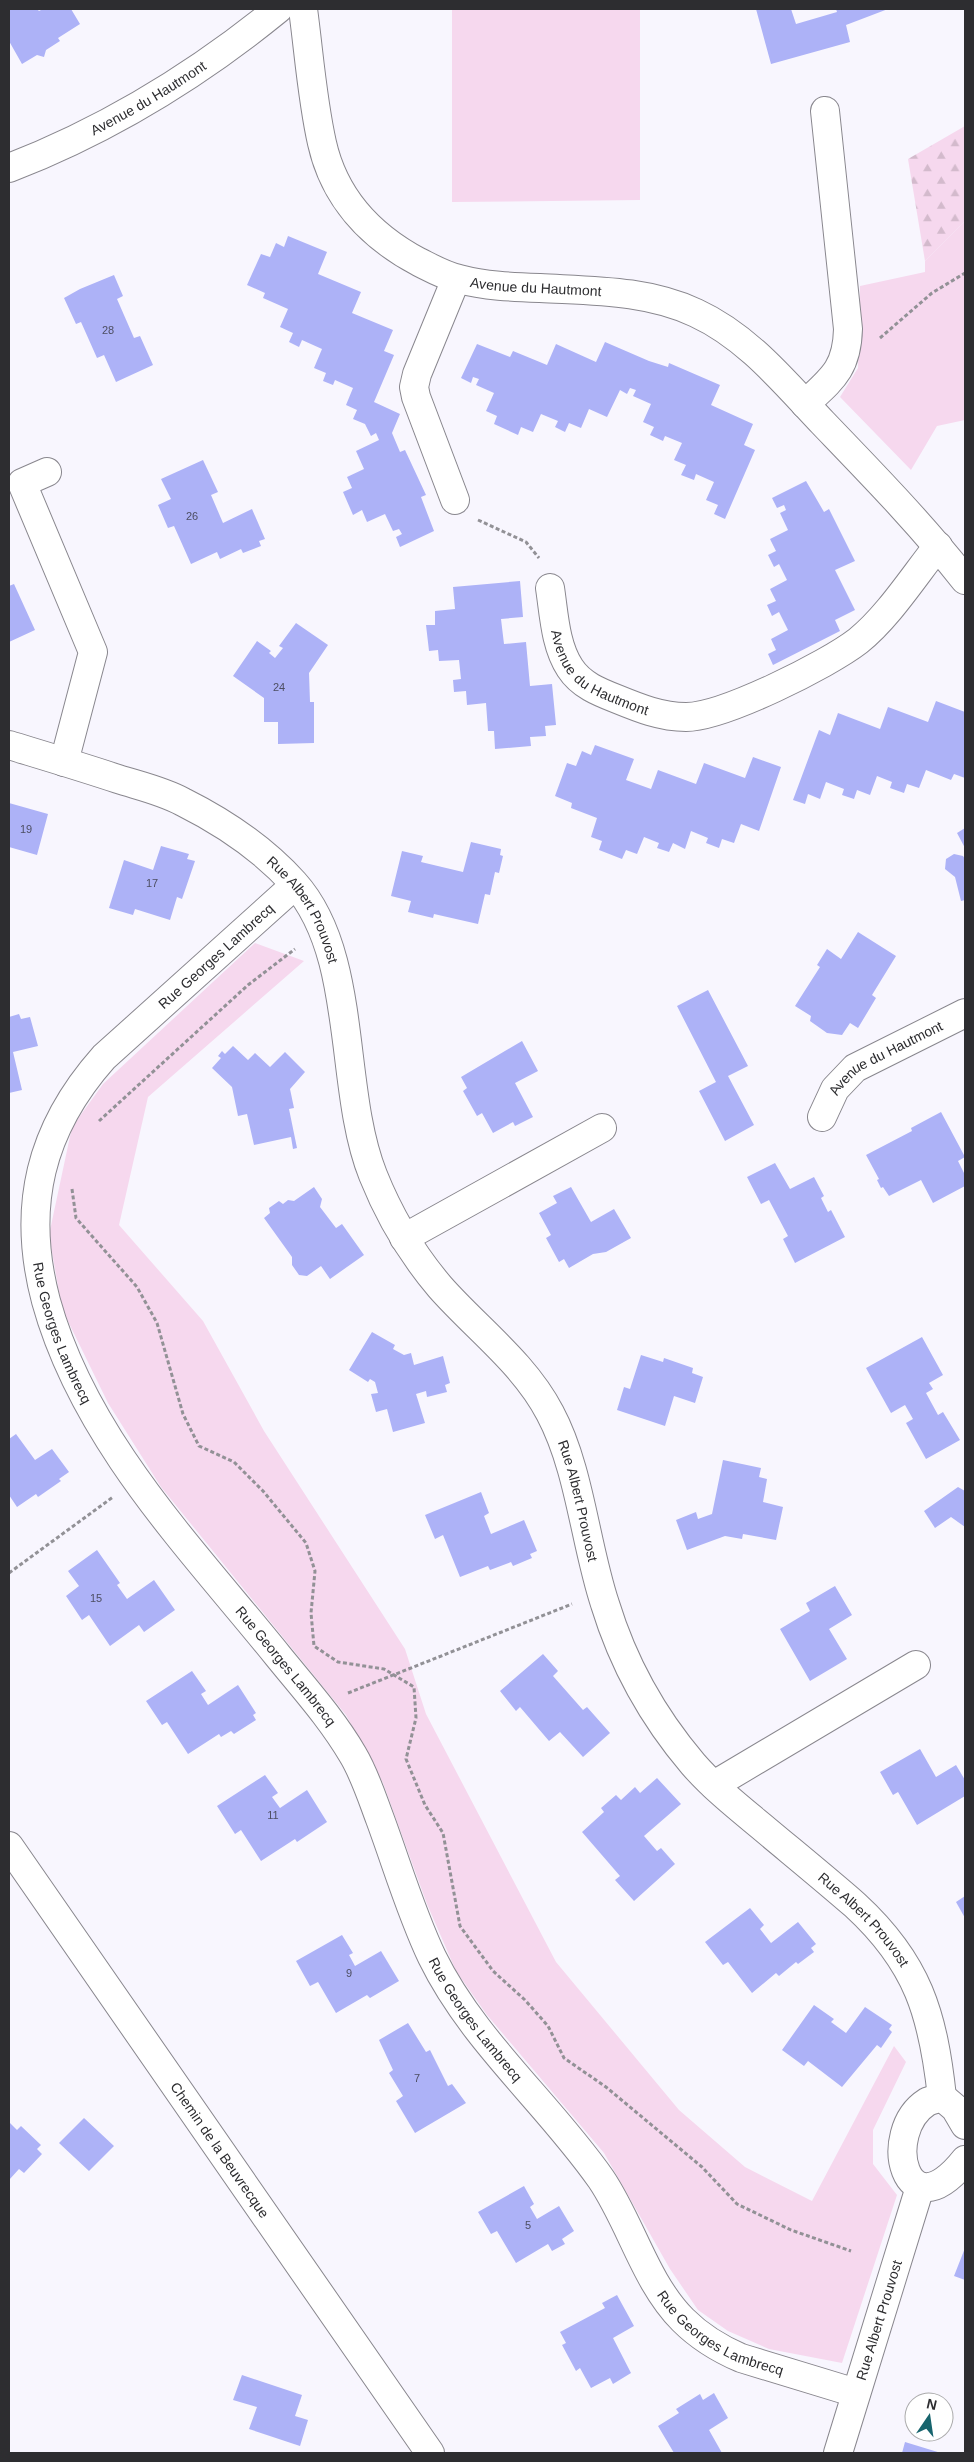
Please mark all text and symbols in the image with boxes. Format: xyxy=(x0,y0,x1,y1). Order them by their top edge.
street label: Avenue du Hautmont xyxy=(88,57,209,138)
street label: Avenue du Hautmont xyxy=(469,274,602,299)
house number: 28 xyxy=(102,324,114,336)
house number: 26 xyxy=(186,510,198,522)
street label: Avenue du Hautmont xyxy=(548,628,651,718)
house number: 24 xyxy=(273,681,285,693)
house number: 19 xyxy=(20,823,32,835)
street label: Rue Albert Prouvost xyxy=(264,853,341,965)
house number: 17 xyxy=(146,877,158,889)
street label: Rue Georges Lambrecq xyxy=(155,900,277,1012)
street label: Avenue du Hautmont xyxy=(825,1017,945,1097)
street label: Rue Georges Lambrecq xyxy=(30,1261,95,1406)
street label: Rue Albert Prouvost xyxy=(555,1438,601,1563)
house number: 15 xyxy=(90,1592,102,1604)
street label: Rue Georges Lambrecq xyxy=(232,1603,339,1729)
house number: 11 xyxy=(267,1809,279,1821)
street label: Rue Albert Prouvost xyxy=(815,1869,912,1970)
street label: Rue Georges Lambrecq xyxy=(426,1955,526,2085)
house number: 9 xyxy=(346,1967,352,1979)
house number: 7 xyxy=(414,2072,420,2084)
street label: Chemin de la Beuvrecque xyxy=(167,2079,273,2221)
house number: 5 xyxy=(525,2219,531,2231)
street label: Rue Albert Prouvost xyxy=(853,2258,905,2382)
street label: Rue Georges Lambrecq xyxy=(654,2288,785,2378)
north arrow xyxy=(904,2392,954,2442)
text: N xyxy=(925,2395,939,2413)

